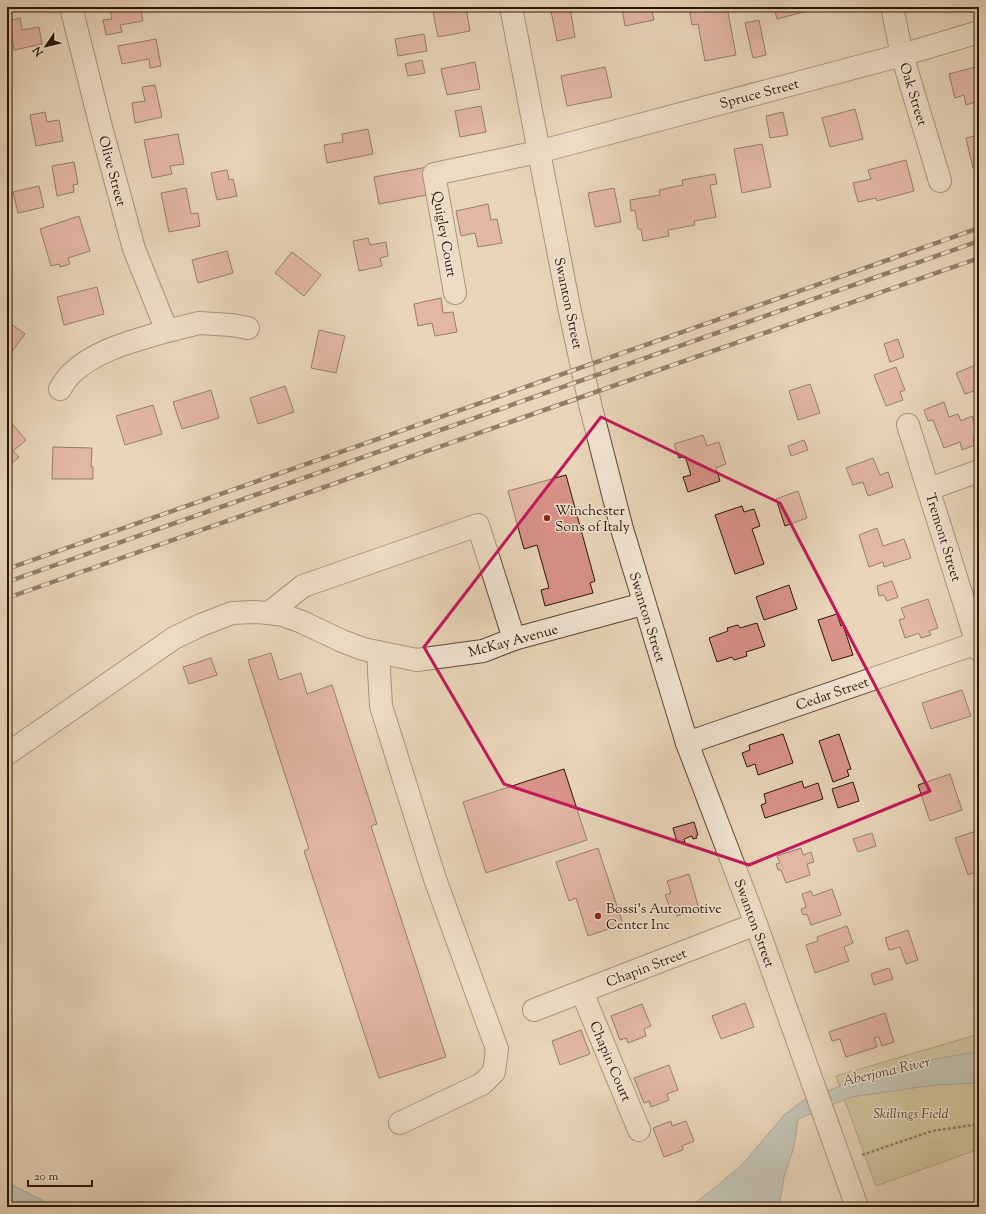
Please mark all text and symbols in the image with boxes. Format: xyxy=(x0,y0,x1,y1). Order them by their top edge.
north arrow xyxy=(26,26,66,66)
text: N xyxy=(29,43,48,60)
street label: Oak Street xyxy=(893,61,931,129)
street label: Spruce Street xyxy=(718,75,802,115)
street label: Olive Street xyxy=(92,134,130,209)
street label: Quigley Court xyxy=(426,190,460,279)
street label: Swanton Street xyxy=(548,256,587,351)
street label: Tremont Street xyxy=(919,491,965,584)
place label: Winchester Sons of Italy xyxy=(555,502,630,538)
marker: Winchester Sons of Italy xyxy=(542,513,552,523)
street label: Swanton Street xyxy=(623,570,669,665)
street label: McKay Avenue xyxy=(466,620,561,664)
street label: Cedar Street xyxy=(793,673,872,717)
street label: Swanton Street xyxy=(728,876,779,971)
place label: Bossi's Automotive Center Inc xyxy=(606,900,722,936)
marker: Bossi's Automotive Center Inc xyxy=(593,911,603,921)
street label: Chapin Street xyxy=(603,944,690,993)
street label: Chapin Court xyxy=(583,1019,635,1105)
water label: Aberjona River xyxy=(840,1052,933,1093)
park label: Skillings Field xyxy=(873,1105,949,1125)
scale bar xyxy=(28,1162,92,1188)
text: 20 m xyxy=(34,1168,59,1186)

